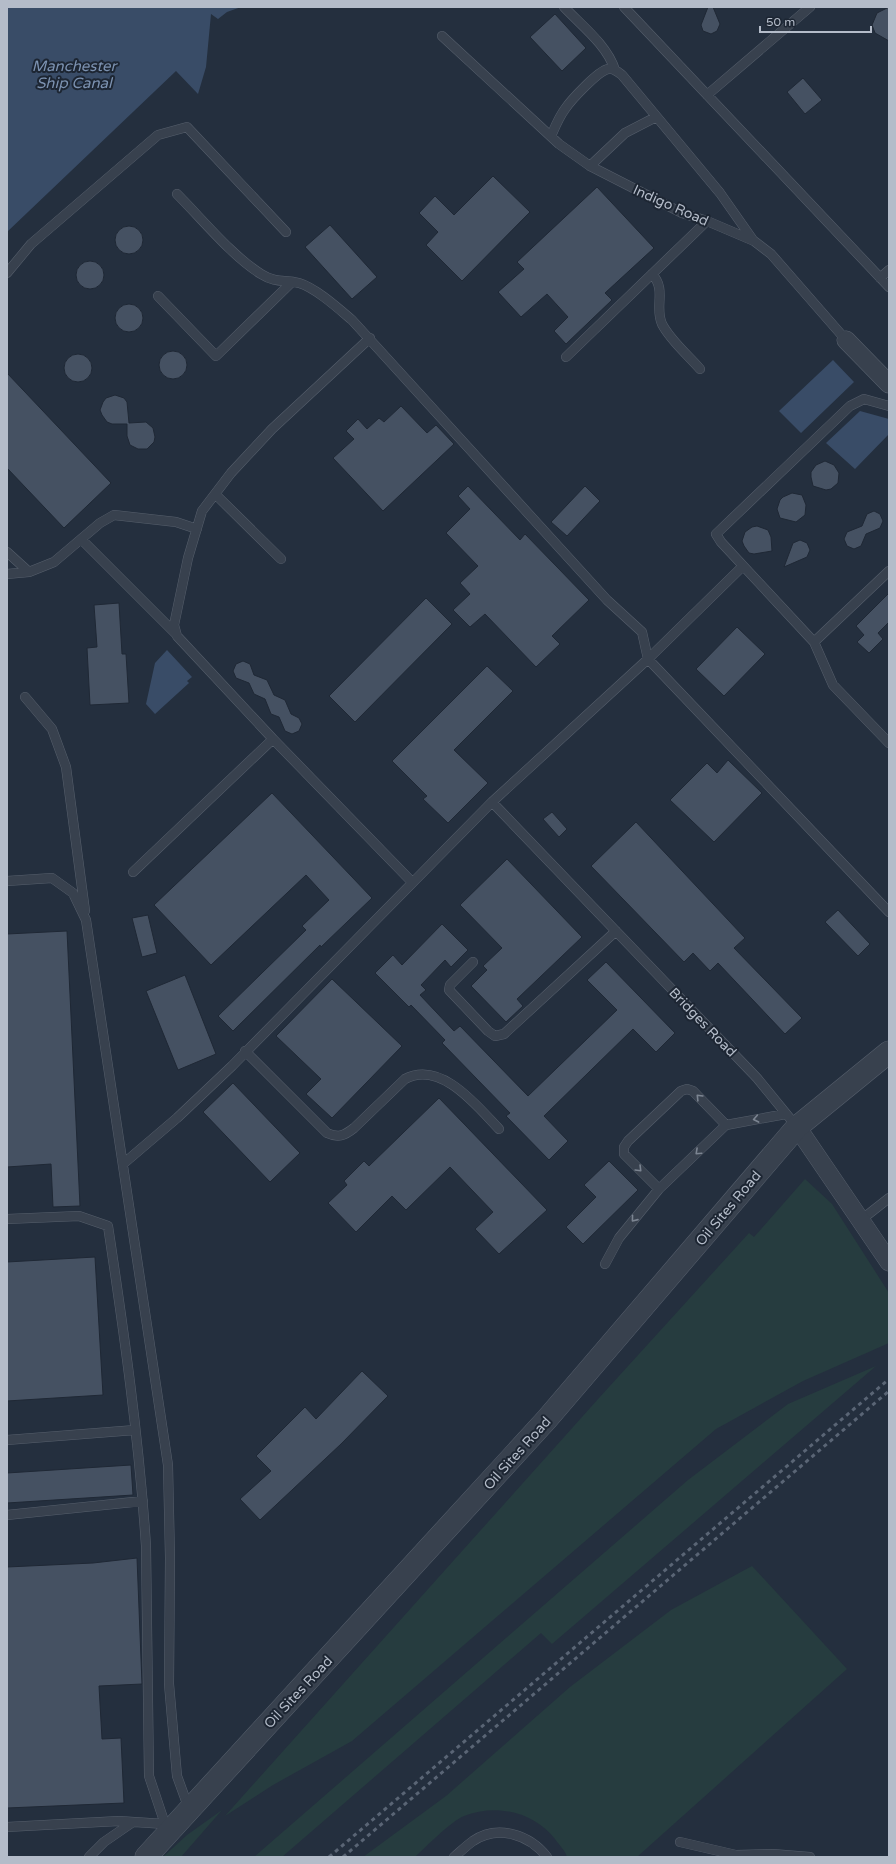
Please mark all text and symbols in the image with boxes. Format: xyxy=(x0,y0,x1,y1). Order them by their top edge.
scale bar xyxy=(760,8,871,34)
text: 50 m xyxy=(766,15,795,29)
water label: Manchester Ship Canal xyxy=(32,57,119,92)
street label: Indigo Road xyxy=(630,181,711,230)
street label: Bridges Road xyxy=(665,984,740,1060)
one-way arrow xyxy=(696,1094,704,1102)
one-way arrow xyxy=(753,1115,759,1123)
one-way arrow xyxy=(695,1147,702,1154)
one-way arrow xyxy=(634,1164,642,1172)
street label: Oil Sites Road xyxy=(692,1167,765,1249)
one-way arrow xyxy=(632,1215,639,1222)
street label: Oil Sites Road xyxy=(480,1413,555,1493)
street label: Oil Sites Road xyxy=(261,1653,336,1732)

